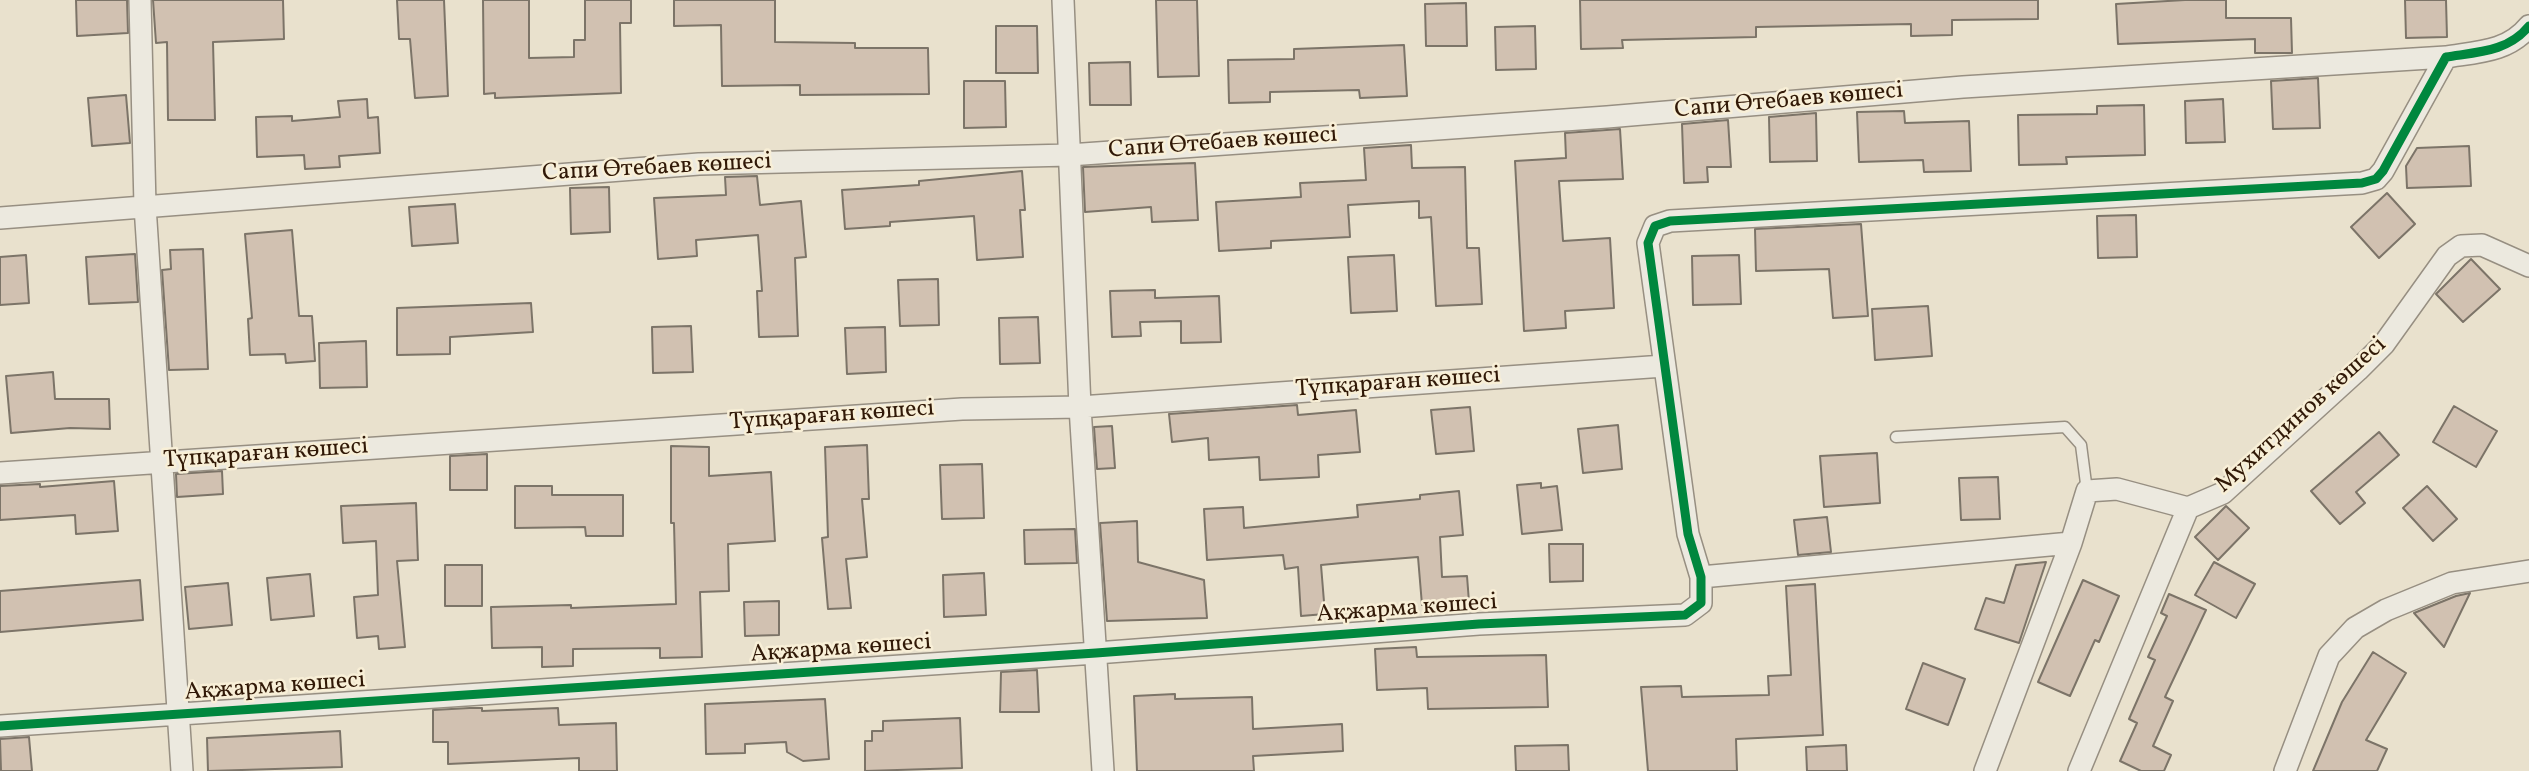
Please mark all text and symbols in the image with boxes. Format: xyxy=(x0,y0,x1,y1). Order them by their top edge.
street label: Сапи Өтебаев көшесі xyxy=(1673,78,1905,126)
street label: Сапи Өтебаев көшесі xyxy=(1108,122,1338,166)
street label: Сапи Өтебаев көшесі xyxy=(542,149,772,189)
street label: Мухитдинов көшесі xyxy=(2211,332,2393,500)
street label: Түпқараған көшесі xyxy=(1294,362,1502,406)
street label: Түпқараған көшесі xyxy=(728,395,936,439)
street label: Түпқараған көшесі xyxy=(162,433,370,477)
street label: Ақжарма көшесі xyxy=(1316,589,1498,631)
street label: Ақжарма көшесі xyxy=(750,629,932,671)
street label: Ақжарма көшесі xyxy=(184,667,366,709)

